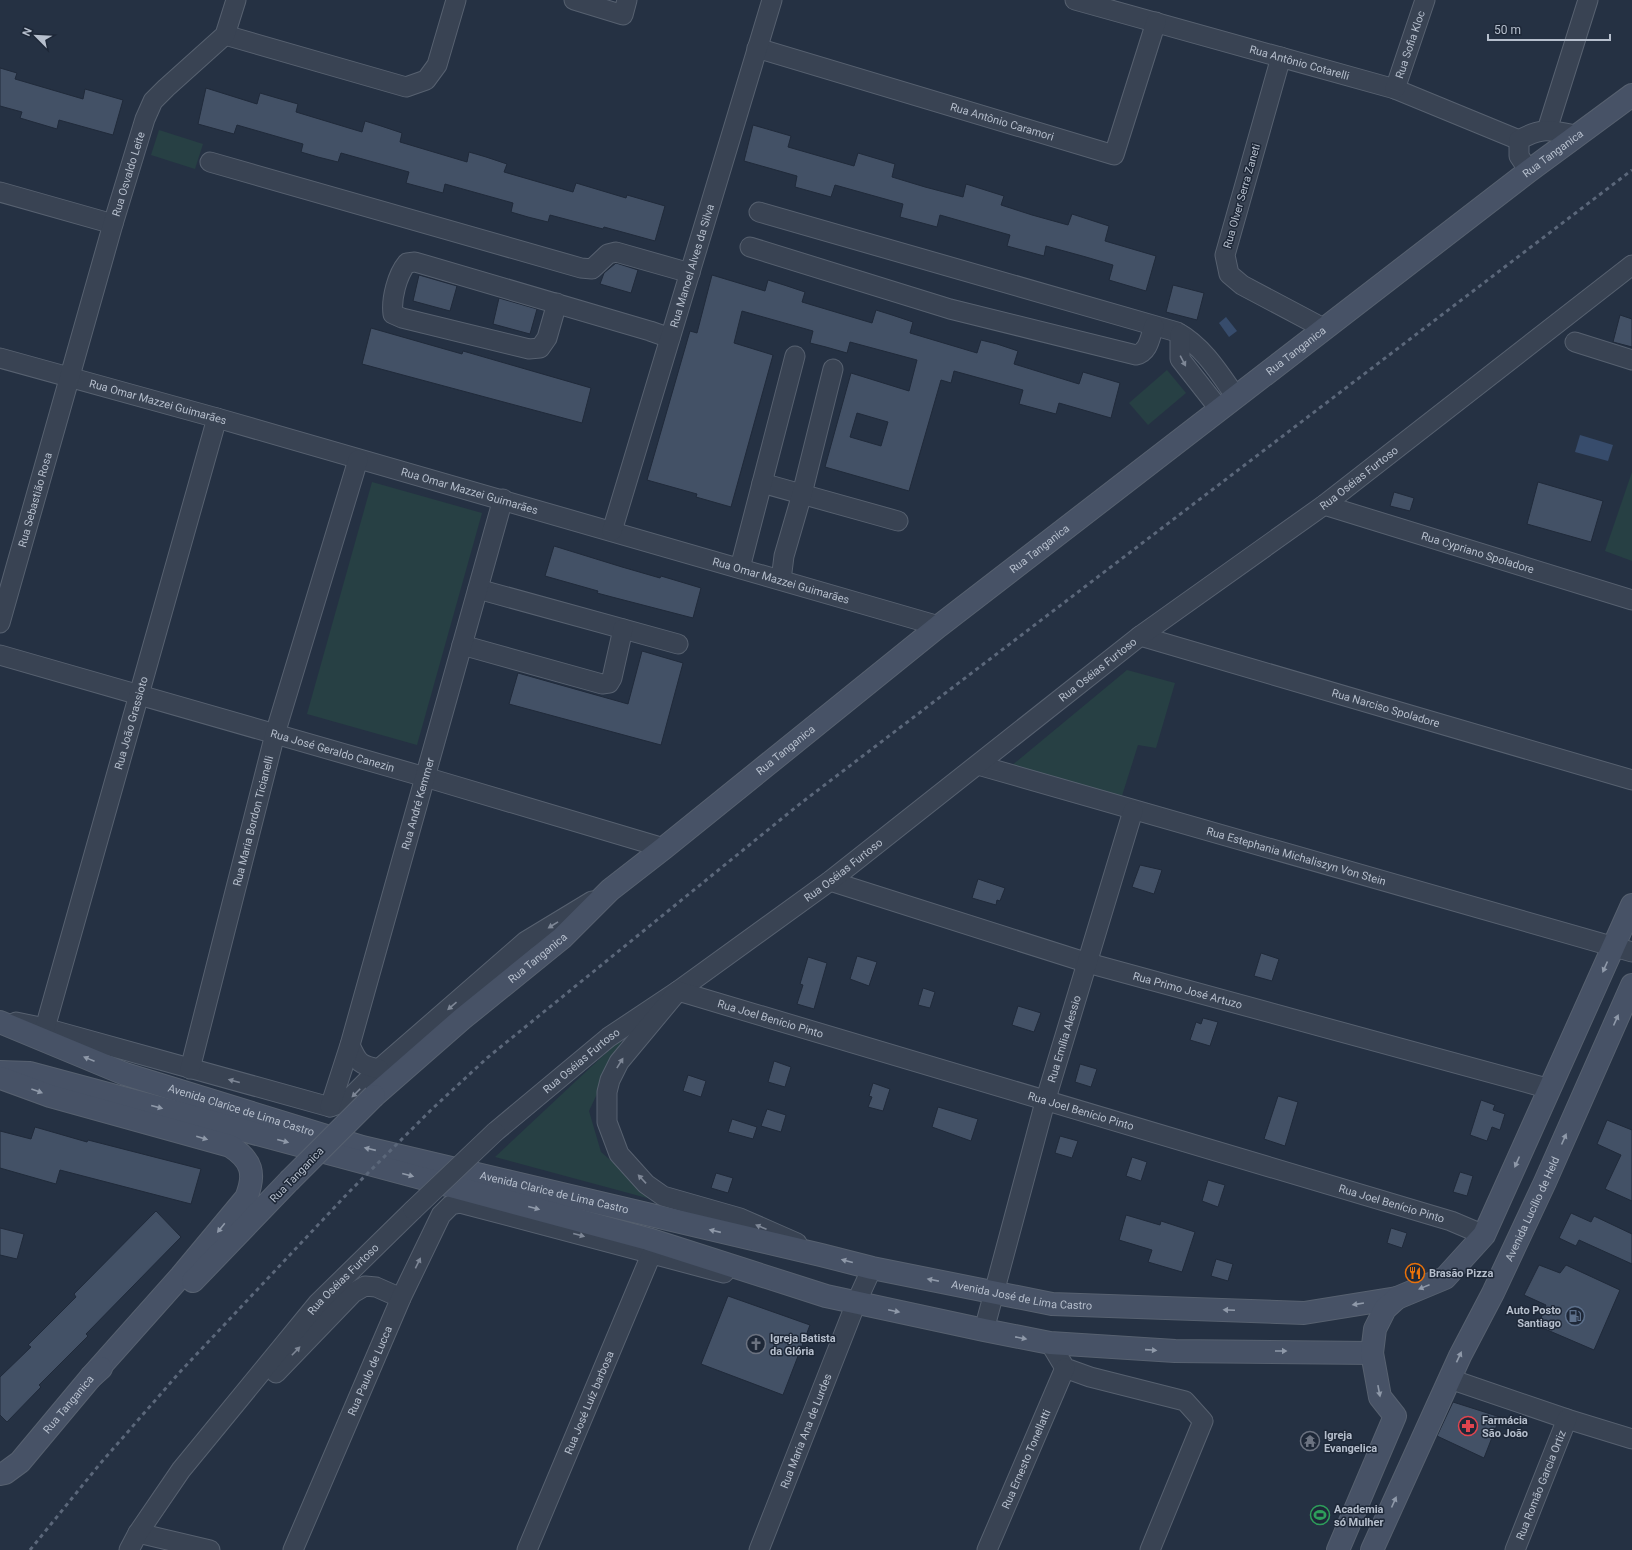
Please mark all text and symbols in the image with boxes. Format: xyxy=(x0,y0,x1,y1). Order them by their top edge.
street label: Rua Sofia Kloc xyxy=(1393,9,1428,80)
north arrow xyxy=(16,16,56,56)
scale bar xyxy=(1488,16,1610,42)
text: 50 m xyxy=(1494,23,1521,37)
text: N xyxy=(20,26,35,38)
street label: Rua Antônio Cotarelli xyxy=(1248,42,1351,82)
street label: Rua Antônio Caramori xyxy=(949,100,1056,143)
street label: Rua Tanganica xyxy=(1520,127,1586,180)
street label: Rua Osvaldo Leite xyxy=(109,130,147,218)
street label: Rua Olver Serra Zaneti xyxy=(1221,142,1263,250)
street label: Rua Manoel Alves da Silva xyxy=(667,202,717,329)
street label: Rua Tanganica xyxy=(1263,324,1328,378)
one-way arrow xyxy=(1180,355,1186,367)
street label: Rua Omar Mazzei Guimarães xyxy=(88,377,229,427)
street label: Rua Oséias Furtoso xyxy=(1317,443,1400,512)
street label: Rua Sebastião Rosa xyxy=(15,451,54,549)
street label: Rua Omar Mazzei Guimarães xyxy=(400,465,540,517)
street label: Rua Tanganica xyxy=(1007,521,1072,576)
street label: Rua Cypriano Spoladore xyxy=(1420,529,1536,576)
street label: Rua Omar Mazzei Guimarães xyxy=(711,555,851,606)
street label: Rua Oséias Furtoso xyxy=(1056,635,1139,704)
street label: Rua João Grassioto xyxy=(112,675,150,771)
street label: Rua Narciso Spoladore xyxy=(1330,686,1441,730)
street label: Rua Tanganica xyxy=(753,722,818,778)
street label: Rua José Geraldo Canezin xyxy=(269,727,396,774)
street label: Rua Maria Bordon Ticianelli xyxy=(230,754,276,887)
street label: Rua André Kemmer xyxy=(399,756,437,851)
street label: Rua Estephania Michaliszyn Von Stein xyxy=(1205,824,1387,888)
street label: Rua Oséias Furtoso xyxy=(801,836,885,904)
one-way arrow xyxy=(548,921,558,929)
street label: Rua Tanganica xyxy=(505,930,570,986)
one-way arrow xyxy=(1602,961,1608,972)
street label: Rua Primo José Artuzo xyxy=(1132,969,1244,1011)
street label: Rua Emília Alessio xyxy=(1045,994,1083,1084)
street label: Rua Joel Benício Pinto xyxy=(716,997,825,1040)
one-way arrow xyxy=(447,1001,457,1010)
one-way arrow xyxy=(1614,1013,1620,1025)
street label: Rua Oséias Furtoso xyxy=(540,1025,622,1096)
one-way arrow xyxy=(84,1056,95,1062)
one-way arrow xyxy=(616,1057,623,1069)
one-way arrow xyxy=(228,1077,240,1083)
street label: Avenida Clarice de Lima Castro xyxy=(166,1081,316,1138)
one-way arrow xyxy=(31,1088,43,1094)
one-way arrow xyxy=(351,1088,360,1098)
street label: Rua Joel Benício Pinto xyxy=(1027,1089,1135,1133)
one-way arrow xyxy=(151,1104,163,1110)
one-way arrow xyxy=(1561,1133,1567,1144)
one-way arrow xyxy=(196,1135,208,1141)
one-way arrow xyxy=(277,1138,289,1144)
street label: Rua Tanganica xyxy=(267,1145,327,1205)
one-way arrow xyxy=(363,1146,376,1152)
street label: Avenida Lucílio de Held xyxy=(1502,1155,1562,1263)
one-way arrow xyxy=(1514,1156,1520,1167)
street label: Avenida Clarice de Lima Castro xyxy=(479,1168,630,1216)
one-way arrow xyxy=(402,1172,414,1178)
one-way arrow xyxy=(637,1174,646,1184)
street label: Rua Joel Benício Pinto xyxy=(1337,1181,1446,1225)
one-way arrow xyxy=(527,1206,540,1212)
one-way arrow xyxy=(216,1222,225,1233)
one-way arrow xyxy=(754,1223,766,1229)
one-way arrow xyxy=(709,1227,721,1233)
one-way arrow xyxy=(572,1233,585,1239)
street label: Rua Oséias Furtoso xyxy=(305,1241,381,1317)
one-way arrow xyxy=(415,1257,421,1269)
one-way arrow xyxy=(840,1258,853,1264)
restaurant icon: Brasão Pizza xyxy=(1404,1262,1426,1284)
place label: Brasão Pizza xyxy=(1429,1267,1493,1280)
one-way arrow xyxy=(927,1277,939,1283)
street label: Avenida José de Lima Castro xyxy=(950,1278,1092,1312)
one-way arrow xyxy=(1418,1284,1429,1290)
one-way arrow xyxy=(1352,1301,1364,1307)
place label: Auto Posto Santiago xyxy=(1506,1304,1561,1330)
fuel station icon: Auto Posto Santiago xyxy=(1564,1305,1586,1327)
one-way arrow xyxy=(1222,1307,1235,1313)
one-way arrow xyxy=(888,1308,900,1314)
street label: Rua Paulo de Lucca xyxy=(345,1324,395,1418)
place label: Igreja Batista da Glória xyxy=(770,1332,836,1358)
church icon: Igreja Batista da Glória xyxy=(745,1333,767,1355)
one-way arrow xyxy=(1015,1335,1027,1341)
one-way arrow xyxy=(291,1346,301,1356)
one-way arrow xyxy=(1145,1346,1157,1353)
one-way arrow xyxy=(1275,1348,1288,1354)
street label: Rua José Luíz barbosa xyxy=(562,1349,616,1456)
one-way arrow xyxy=(1456,1351,1462,1362)
street label: Rua Maria Ana de Lurdes xyxy=(777,1371,834,1490)
street label: Rua Tanganica xyxy=(40,1372,96,1436)
one-way arrow xyxy=(1376,1384,1382,1397)
street label: Rua Ernesto Tonellatti xyxy=(999,1407,1053,1511)
place label: Farmácia São João xyxy=(1482,1414,1528,1440)
pharmacy icon: Farmácia São João xyxy=(1457,1415,1479,1437)
street label: Rua Romão Garcia Ortiz xyxy=(1513,1428,1569,1542)
place label: Igreja Evangelica xyxy=(1324,1429,1377,1455)
temple icon: Igreja Evangelica xyxy=(1299,1430,1321,1452)
one-way arrow xyxy=(1391,1496,1397,1507)
place label: Academia só Mulher xyxy=(1334,1503,1384,1529)
sports icon: Academia só Mulher xyxy=(1309,1504,1331,1526)

